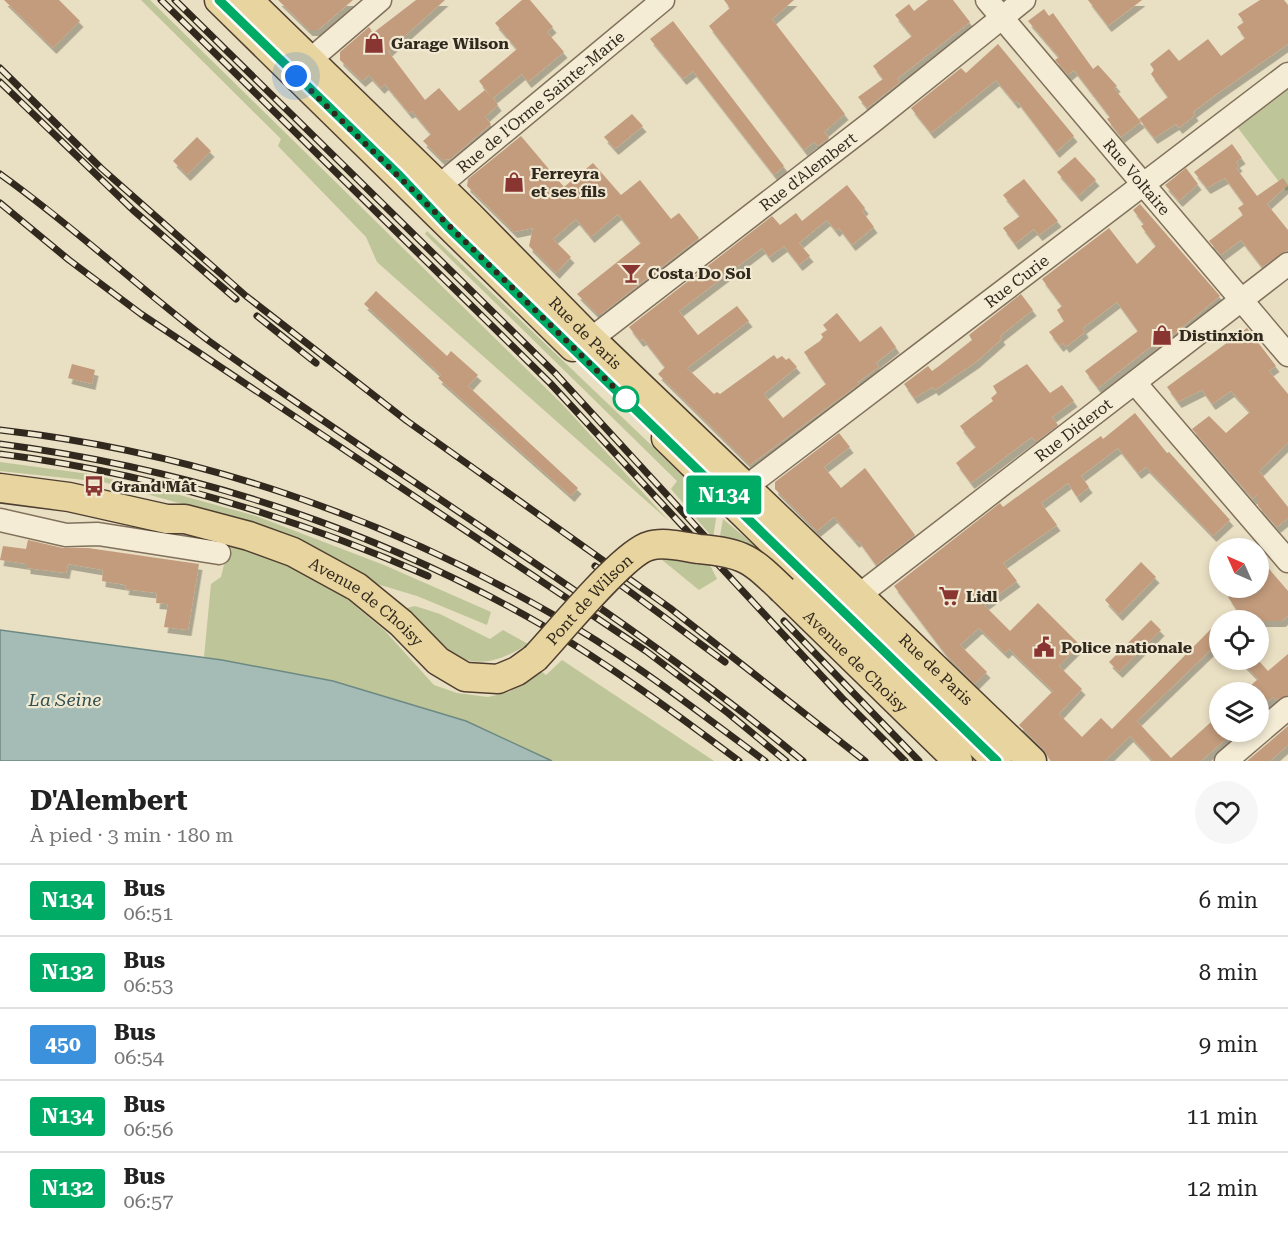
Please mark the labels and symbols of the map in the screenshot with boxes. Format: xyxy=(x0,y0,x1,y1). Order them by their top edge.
street label: Rue de l'Orme Sainte-Marie xyxy=(453,27,628,177)
shop icon: Garage Wilson xyxy=(362,31,386,55)
place label: Garage Wilson xyxy=(391,34,509,53)
your location xyxy=(281,61,311,91)
street label: Rue d'Alembert xyxy=(756,129,860,215)
street label: Rue Voltaire xyxy=(1099,135,1174,219)
place label: Ferreyra et ses fils xyxy=(531,164,606,201)
shop icon: Ferreyra et ses fils xyxy=(502,170,526,194)
street label: Rue Curie xyxy=(981,251,1053,312)
bar icon: Costa Do Sol xyxy=(619,261,643,285)
place label: Costa Do Sol xyxy=(648,264,752,283)
street label: Rue de Paris xyxy=(545,293,626,374)
shop icon: Distinxion xyxy=(1150,323,1174,347)
place label: Distinxion xyxy=(1179,326,1264,345)
unlabelled marker xyxy=(613,386,639,412)
street label: Rue Diderot xyxy=(1031,394,1116,466)
bus stop icon: Grand Mât xyxy=(82,474,106,498)
line badge: N134 xyxy=(682,476,766,514)
place label: Grand Mât xyxy=(111,477,197,496)
north arrow xyxy=(1209,538,1269,598)
street label: Pont de Wilson xyxy=(543,550,637,649)
street label: Avenue de Choisy xyxy=(306,554,428,651)
supermarket icon: Lidl xyxy=(937,584,961,608)
place label: Lidl xyxy=(966,587,998,606)
street label: Avenue de Choisy xyxy=(799,606,912,717)
street label: Rue de Paris xyxy=(895,630,977,710)
public building icon: Police nationale xyxy=(1032,635,1056,659)
place label: Police nationale xyxy=(1061,638,1192,657)
water label: La Seine xyxy=(28,689,101,710)

